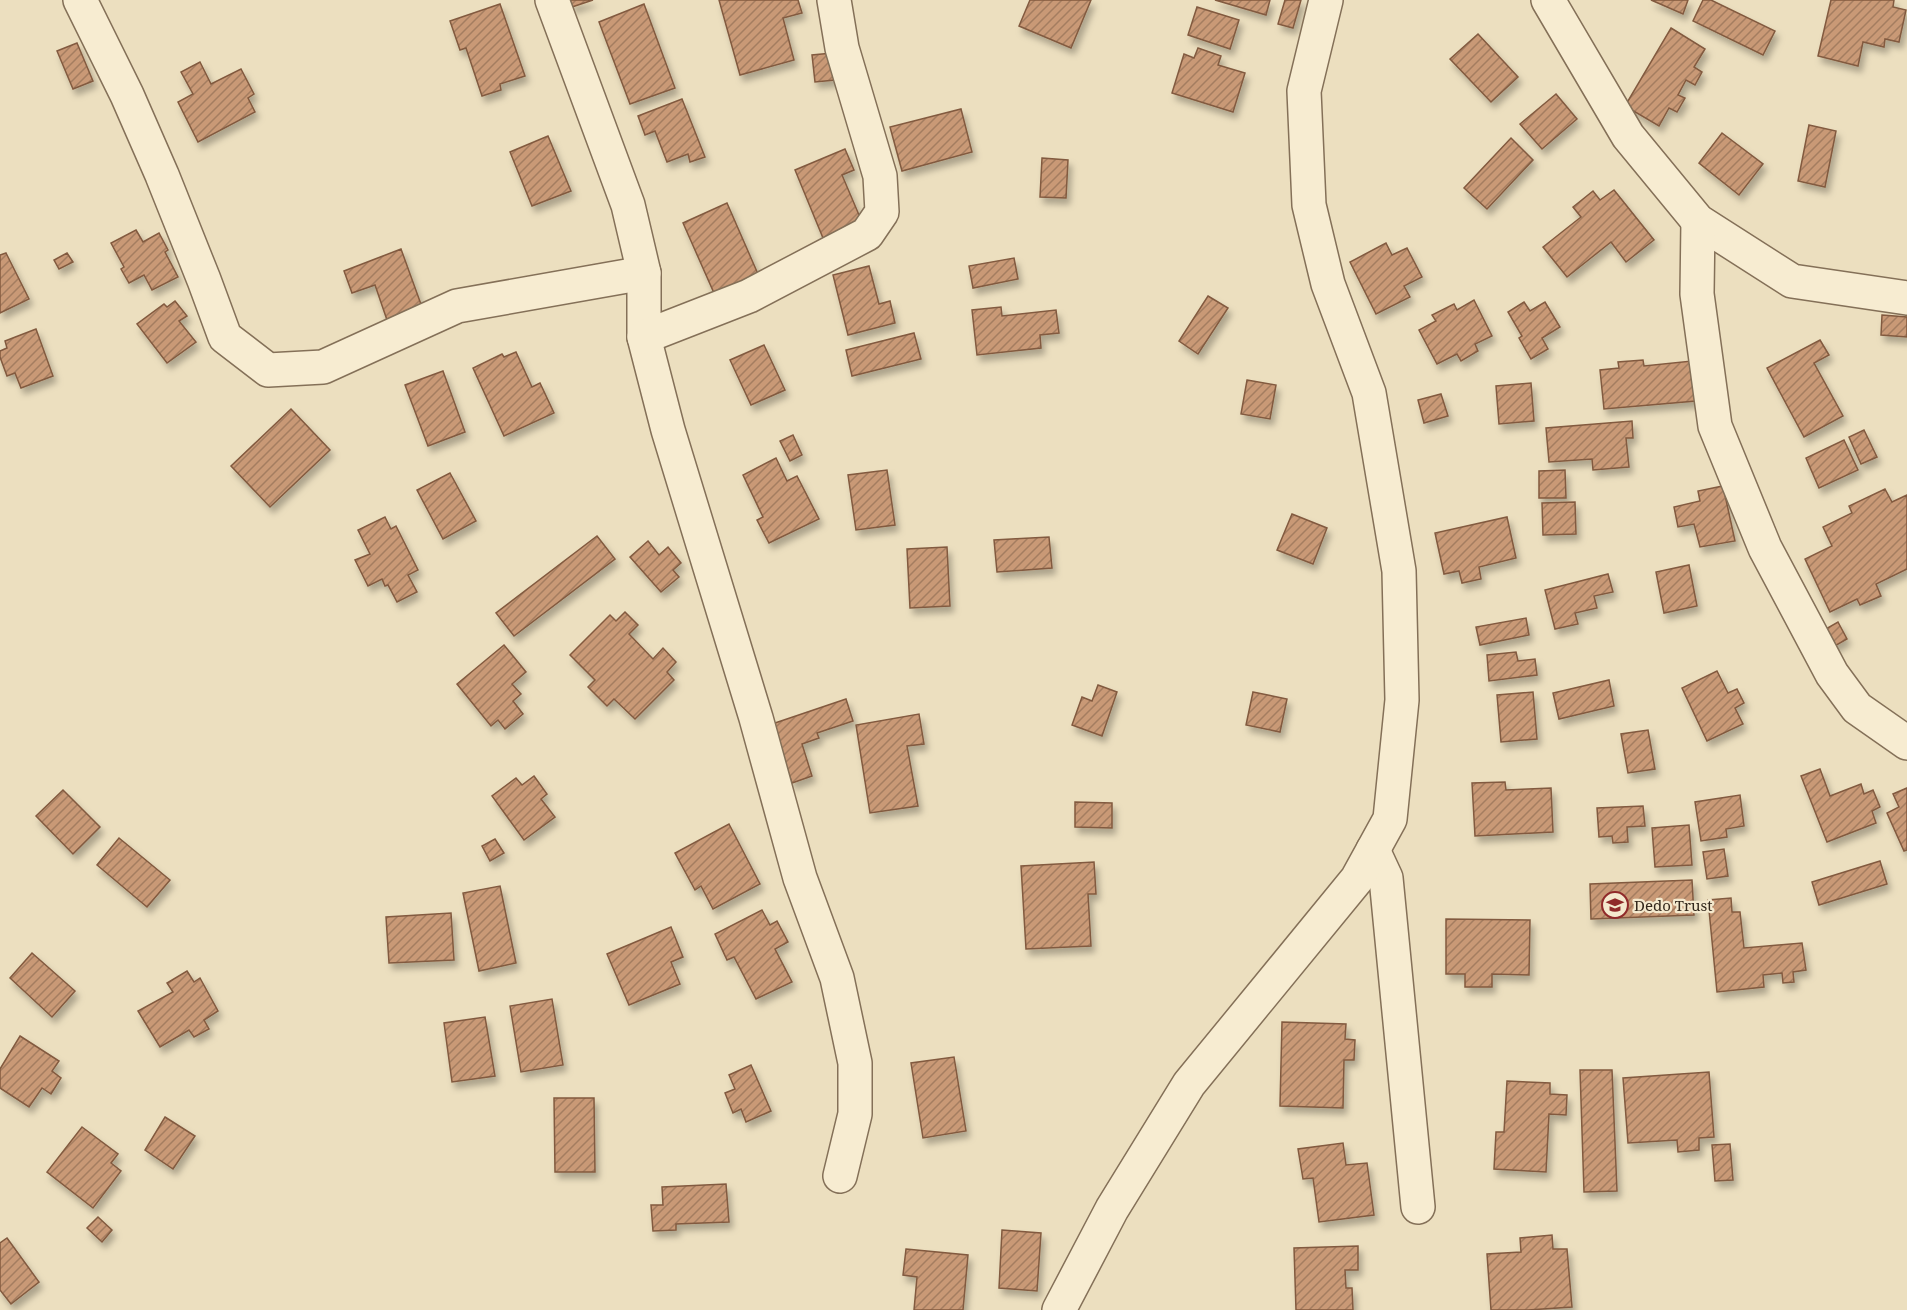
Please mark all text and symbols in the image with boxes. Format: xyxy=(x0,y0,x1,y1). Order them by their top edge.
school or university icon: Dedo Trust xyxy=(1600,890,1630,920)
place label: Dedo Trust xyxy=(1634,895,1713,915)

